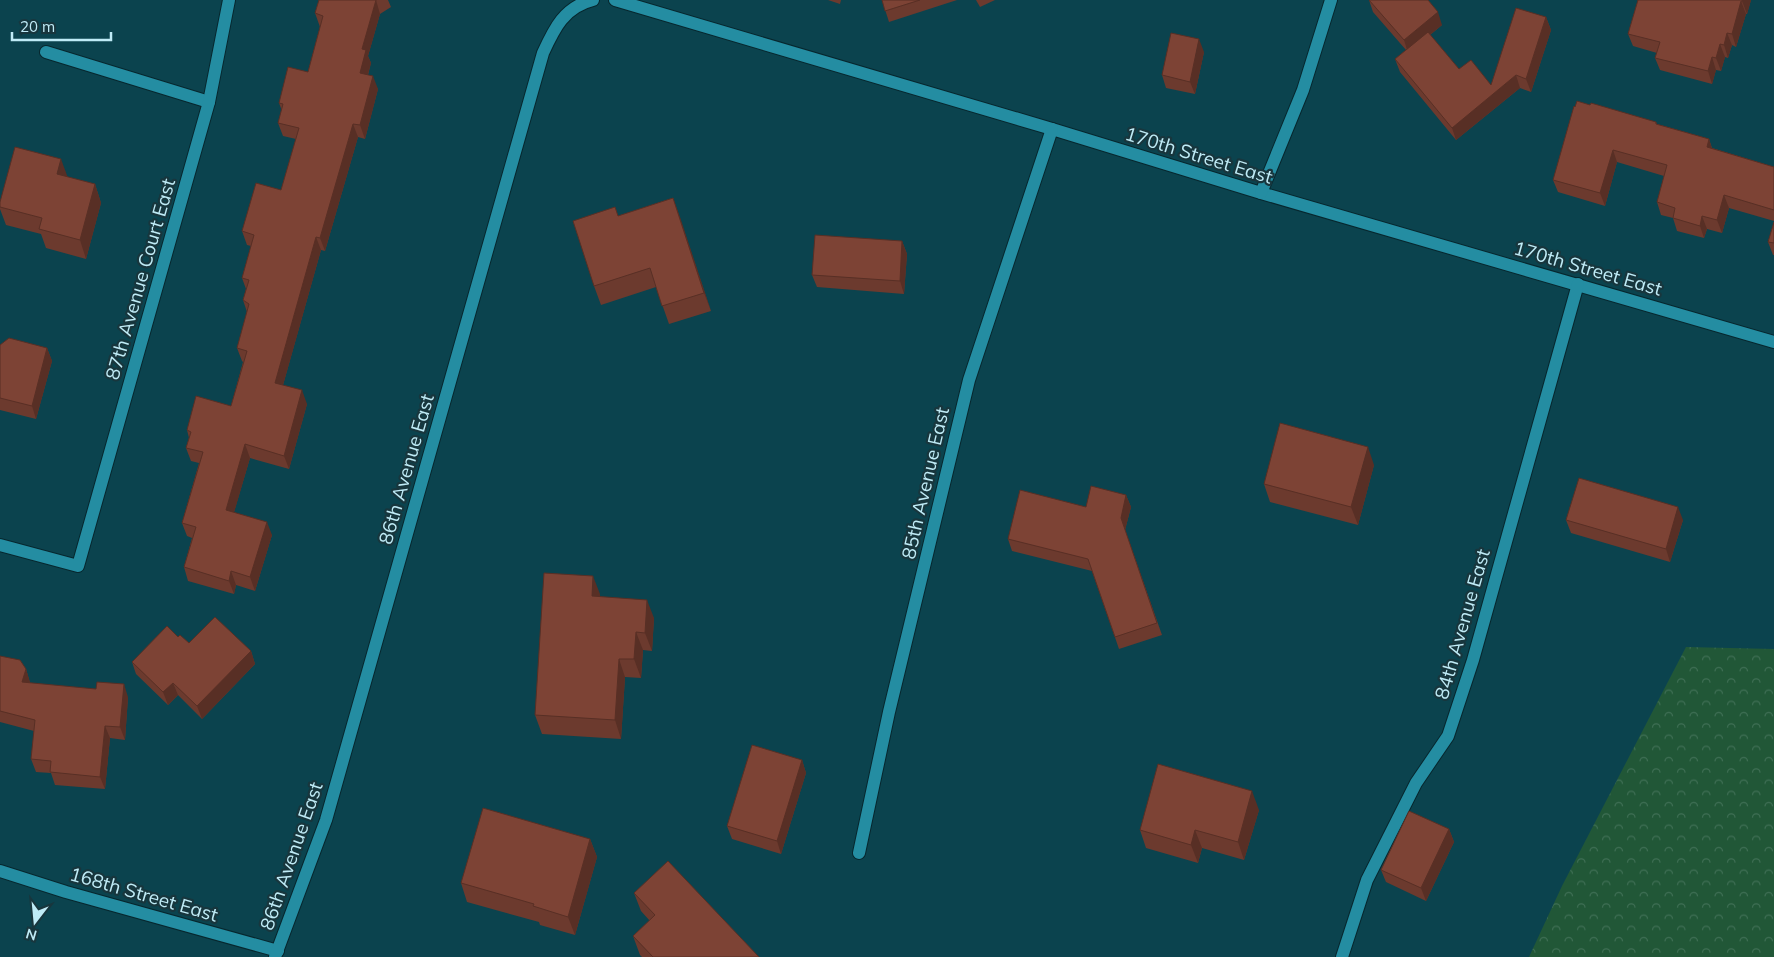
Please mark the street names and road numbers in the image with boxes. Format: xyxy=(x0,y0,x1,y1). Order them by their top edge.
street label: 170th Street East xyxy=(1122,121,1276,189)
street label: 87th Avenue Court East xyxy=(100,175,180,382)
street label: 170th Street East xyxy=(1511,235,1665,301)
street label: 86th Avenue East xyxy=(373,391,439,547)
street label: 85th Avenue East xyxy=(896,404,954,561)
street label: 84th Avenue East xyxy=(1429,546,1495,702)
street label: 86th Avenue East xyxy=(254,778,328,933)
street label: 168th Street East xyxy=(67,861,221,927)

